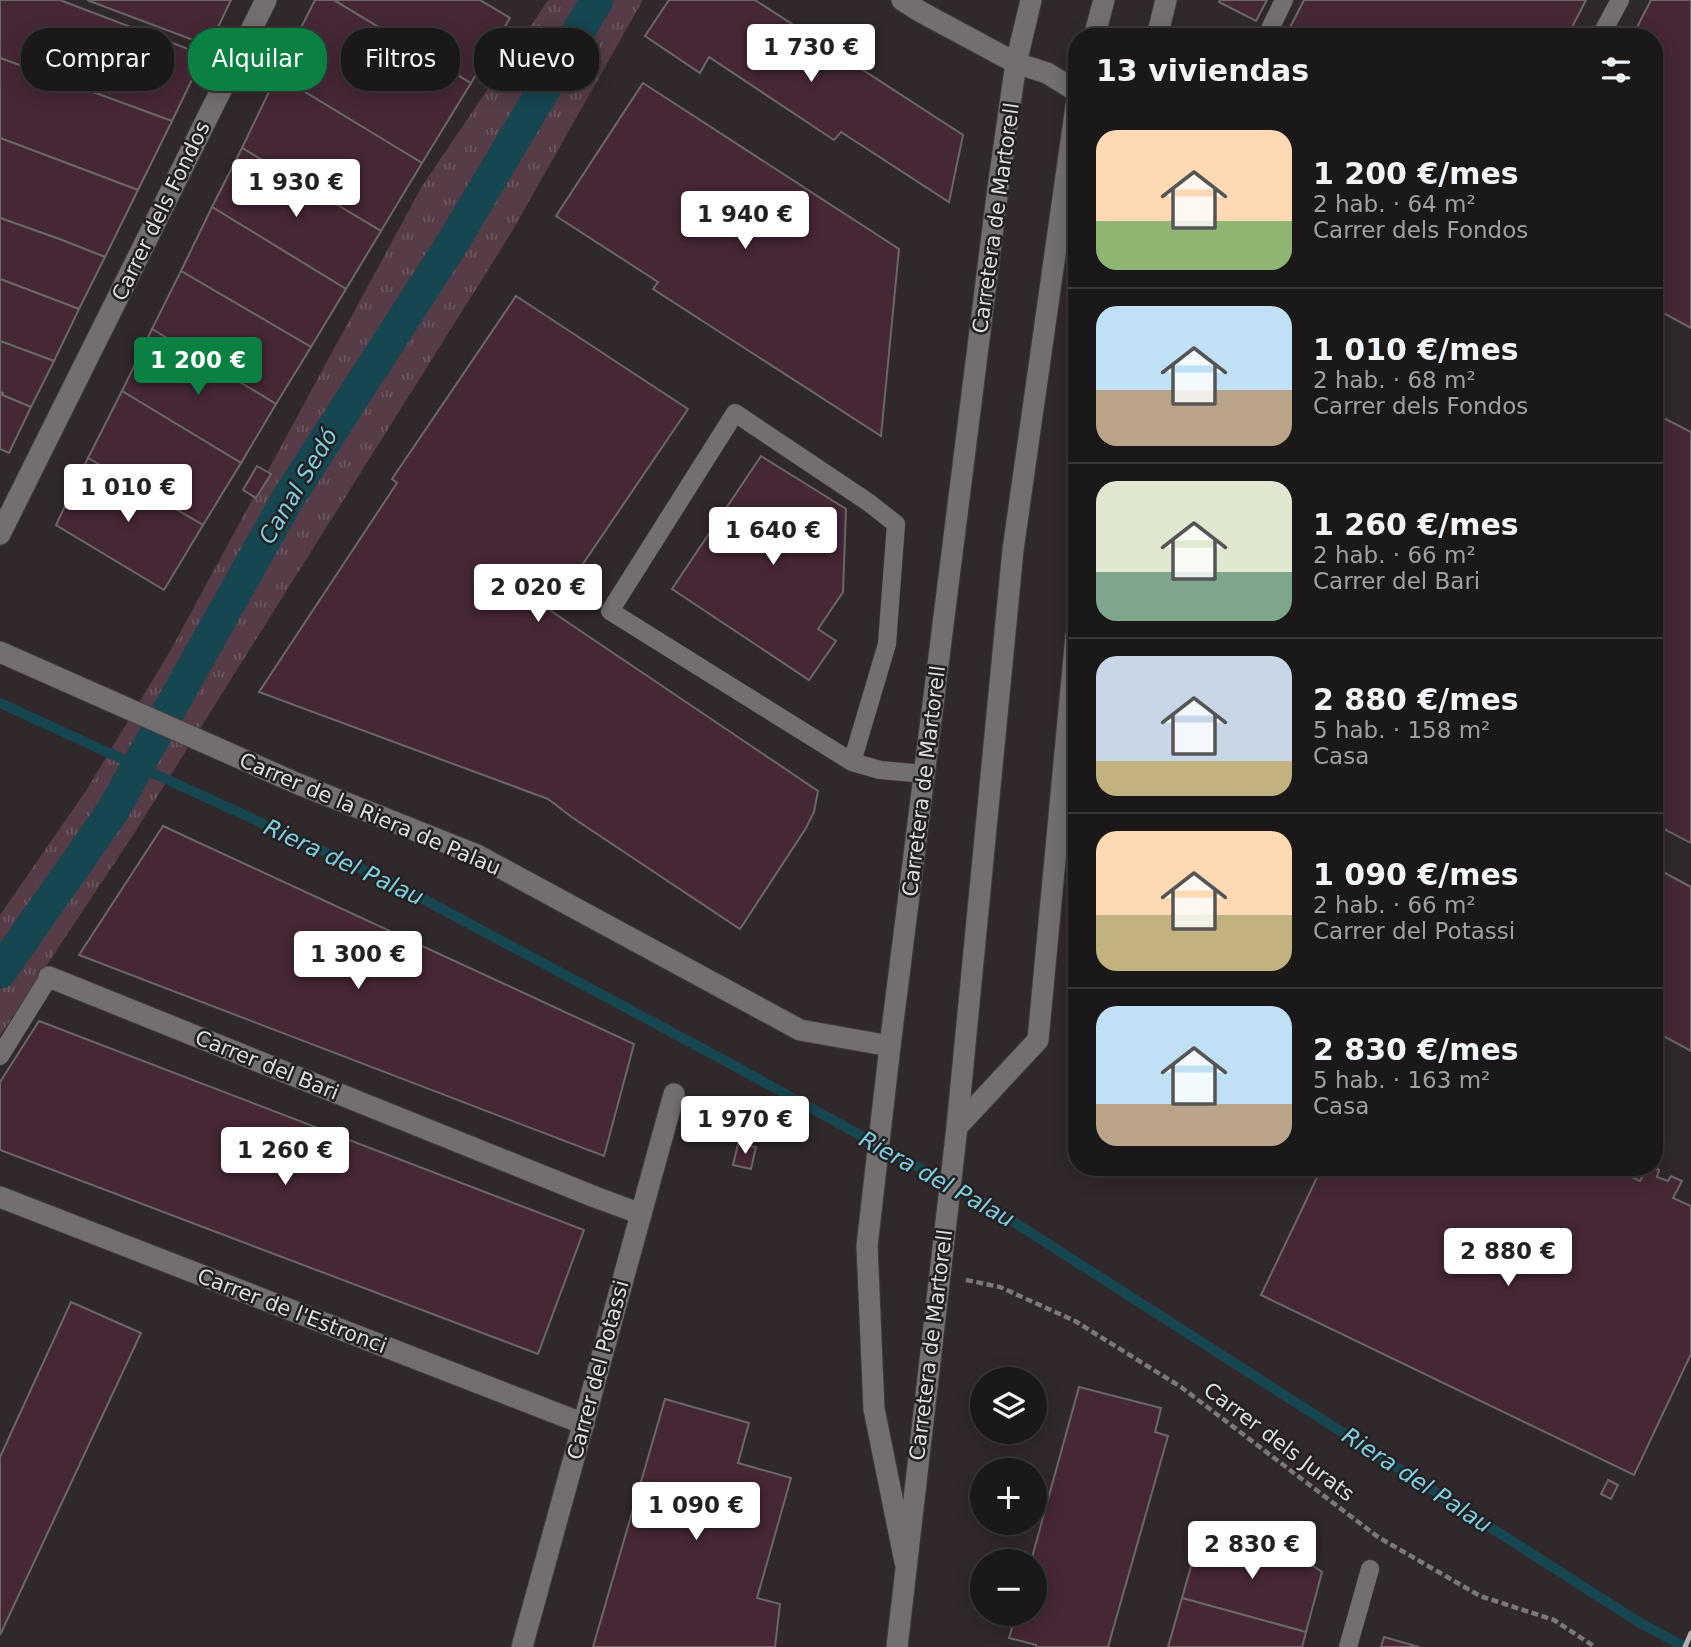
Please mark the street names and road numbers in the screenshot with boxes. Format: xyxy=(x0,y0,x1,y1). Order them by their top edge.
street label: Carretera de Martorell xyxy=(968,101,1024,335)
street label: Carrer dels Fondos xyxy=(107,117,215,305)
street label: Carretera de Martorell xyxy=(898,664,950,898)
street label: Carrer de la Riera de Palau xyxy=(236,748,504,880)
street label: Carrer del Bari xyxy=(192,1025,342,1105)
street label: Carretera de Martorell xyxy=(905,1228,957,1462)
street label: Carrer de l'Estronci xyxy=(194,1264,390,1358)
street label: Carrer del Potassi xyxy=(563,1278,633,1462)
street label: Carrer dels Jurats xyxy=(1199,1378,1359,1506)

